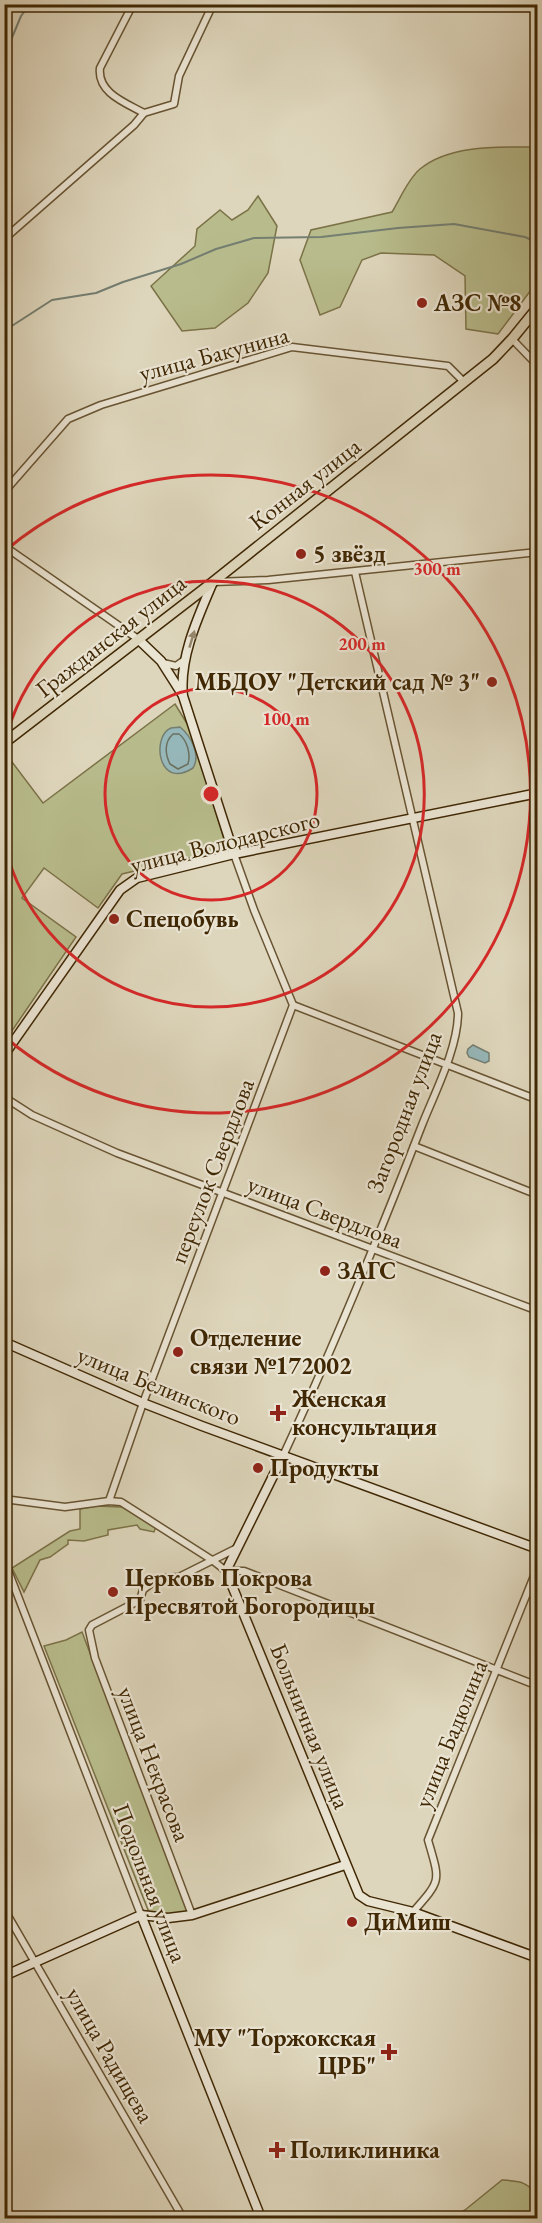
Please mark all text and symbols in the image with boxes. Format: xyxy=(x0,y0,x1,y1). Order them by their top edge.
place label: АЗС №8 xyxy=(433,287,522,318)
marker: АЗС №8 xyxy=(415,296,429,310)
street label: улица Бакунина xyxy=(136,319,293,388)
street label: Конная улица xyxy=(243,430,367,537)
place label: 5 звёзд xyxy=(313,538,386,569)
marker: 5 звёзд xyxy=(294,547,308,561)
text: 300 m xyxy=(413,557,461,580)
street label: Гражданская улица xyxy=(29,567,193,704)
one-way arrow xyxy=(188,630,197,648)
text: 200 m xyxy=(338,632,386,655)
place label: МБДОУ "Детский сад № 3" xyxy=(195,666,480,697)
marker: МБДОУ "Детский сад № 3" xyxy=(485,675,499,689)
text: 100 m xyxy=(262,707,310,730)
centre of rings xyxy=(201,784,221,804)
street label: улица Володарского xyxy=(127,803,323,880)
place label: Спецобувь xyxy=(126,903,239,935)
marker: Спецобувь xyxy=(107,912,121,926)
street label: Загородная улица xyxy=(359,1026,449,1197)
street label: переулок Свердлова xyxy=(162,1074,261,1268)
street label: улица Свердлова xyxy=(243,1168,407,1255)
place label: ЗАГС xyxy=(337,1255,396,1286)
marker: ЗАГС xyxy=(318,1264,332,1278)
place label: Отделение связи №172002 xyxy=(190,1322,352,1381)
street label: улица Белинского xyxy=(73,1339,246,1432)
marker: Отделение связи №172002 xyxy=(171,1345,185,1359)
place label: Женская консультация xyxy=(291,1383,437,1443)
marker: Женская консультация xyxy=(269,1404,287,1422)
place label: Продукты xyxy=(270,1452,379,1484)
marker: Продукты xyxy=(251,1461,265,1475)
place label: Церковь Покрова Пресвятой Богородицы xyxy=(125,1562,375,1621)
marker: Церковь Покрова Пресвятой Богородицы xyxy=(106,1585,120,1599)
street label: Больничная улица xyxy=(263,1638,358,1814)
street label: улица Бадюлина xyxy=(407,1655,494,1812)
street label: улица Некрасова xyxy=(111,1682,198,1846)
street label: Подольная улица xyxy=(106,1799,195,1967)
place label: ДиМиш xyxy=(364,1906,451,1937)
marker: ДиМиш xyxy=(345,1915,359,1929)
street label: улица Радищева xyxy=(59,1981,162,2129)
place label: МУ "Торжокская ЦРБ" xyxy=(193,2022,376,2081)
marker: МУ "Торжокская ЦРБ" xyxy=(380,2043,398,2061)
place label: Поликлиника xyxy=(290,2134,440,2165)
marker: Поликлиника xyxy=(268,2141,286,2159)

